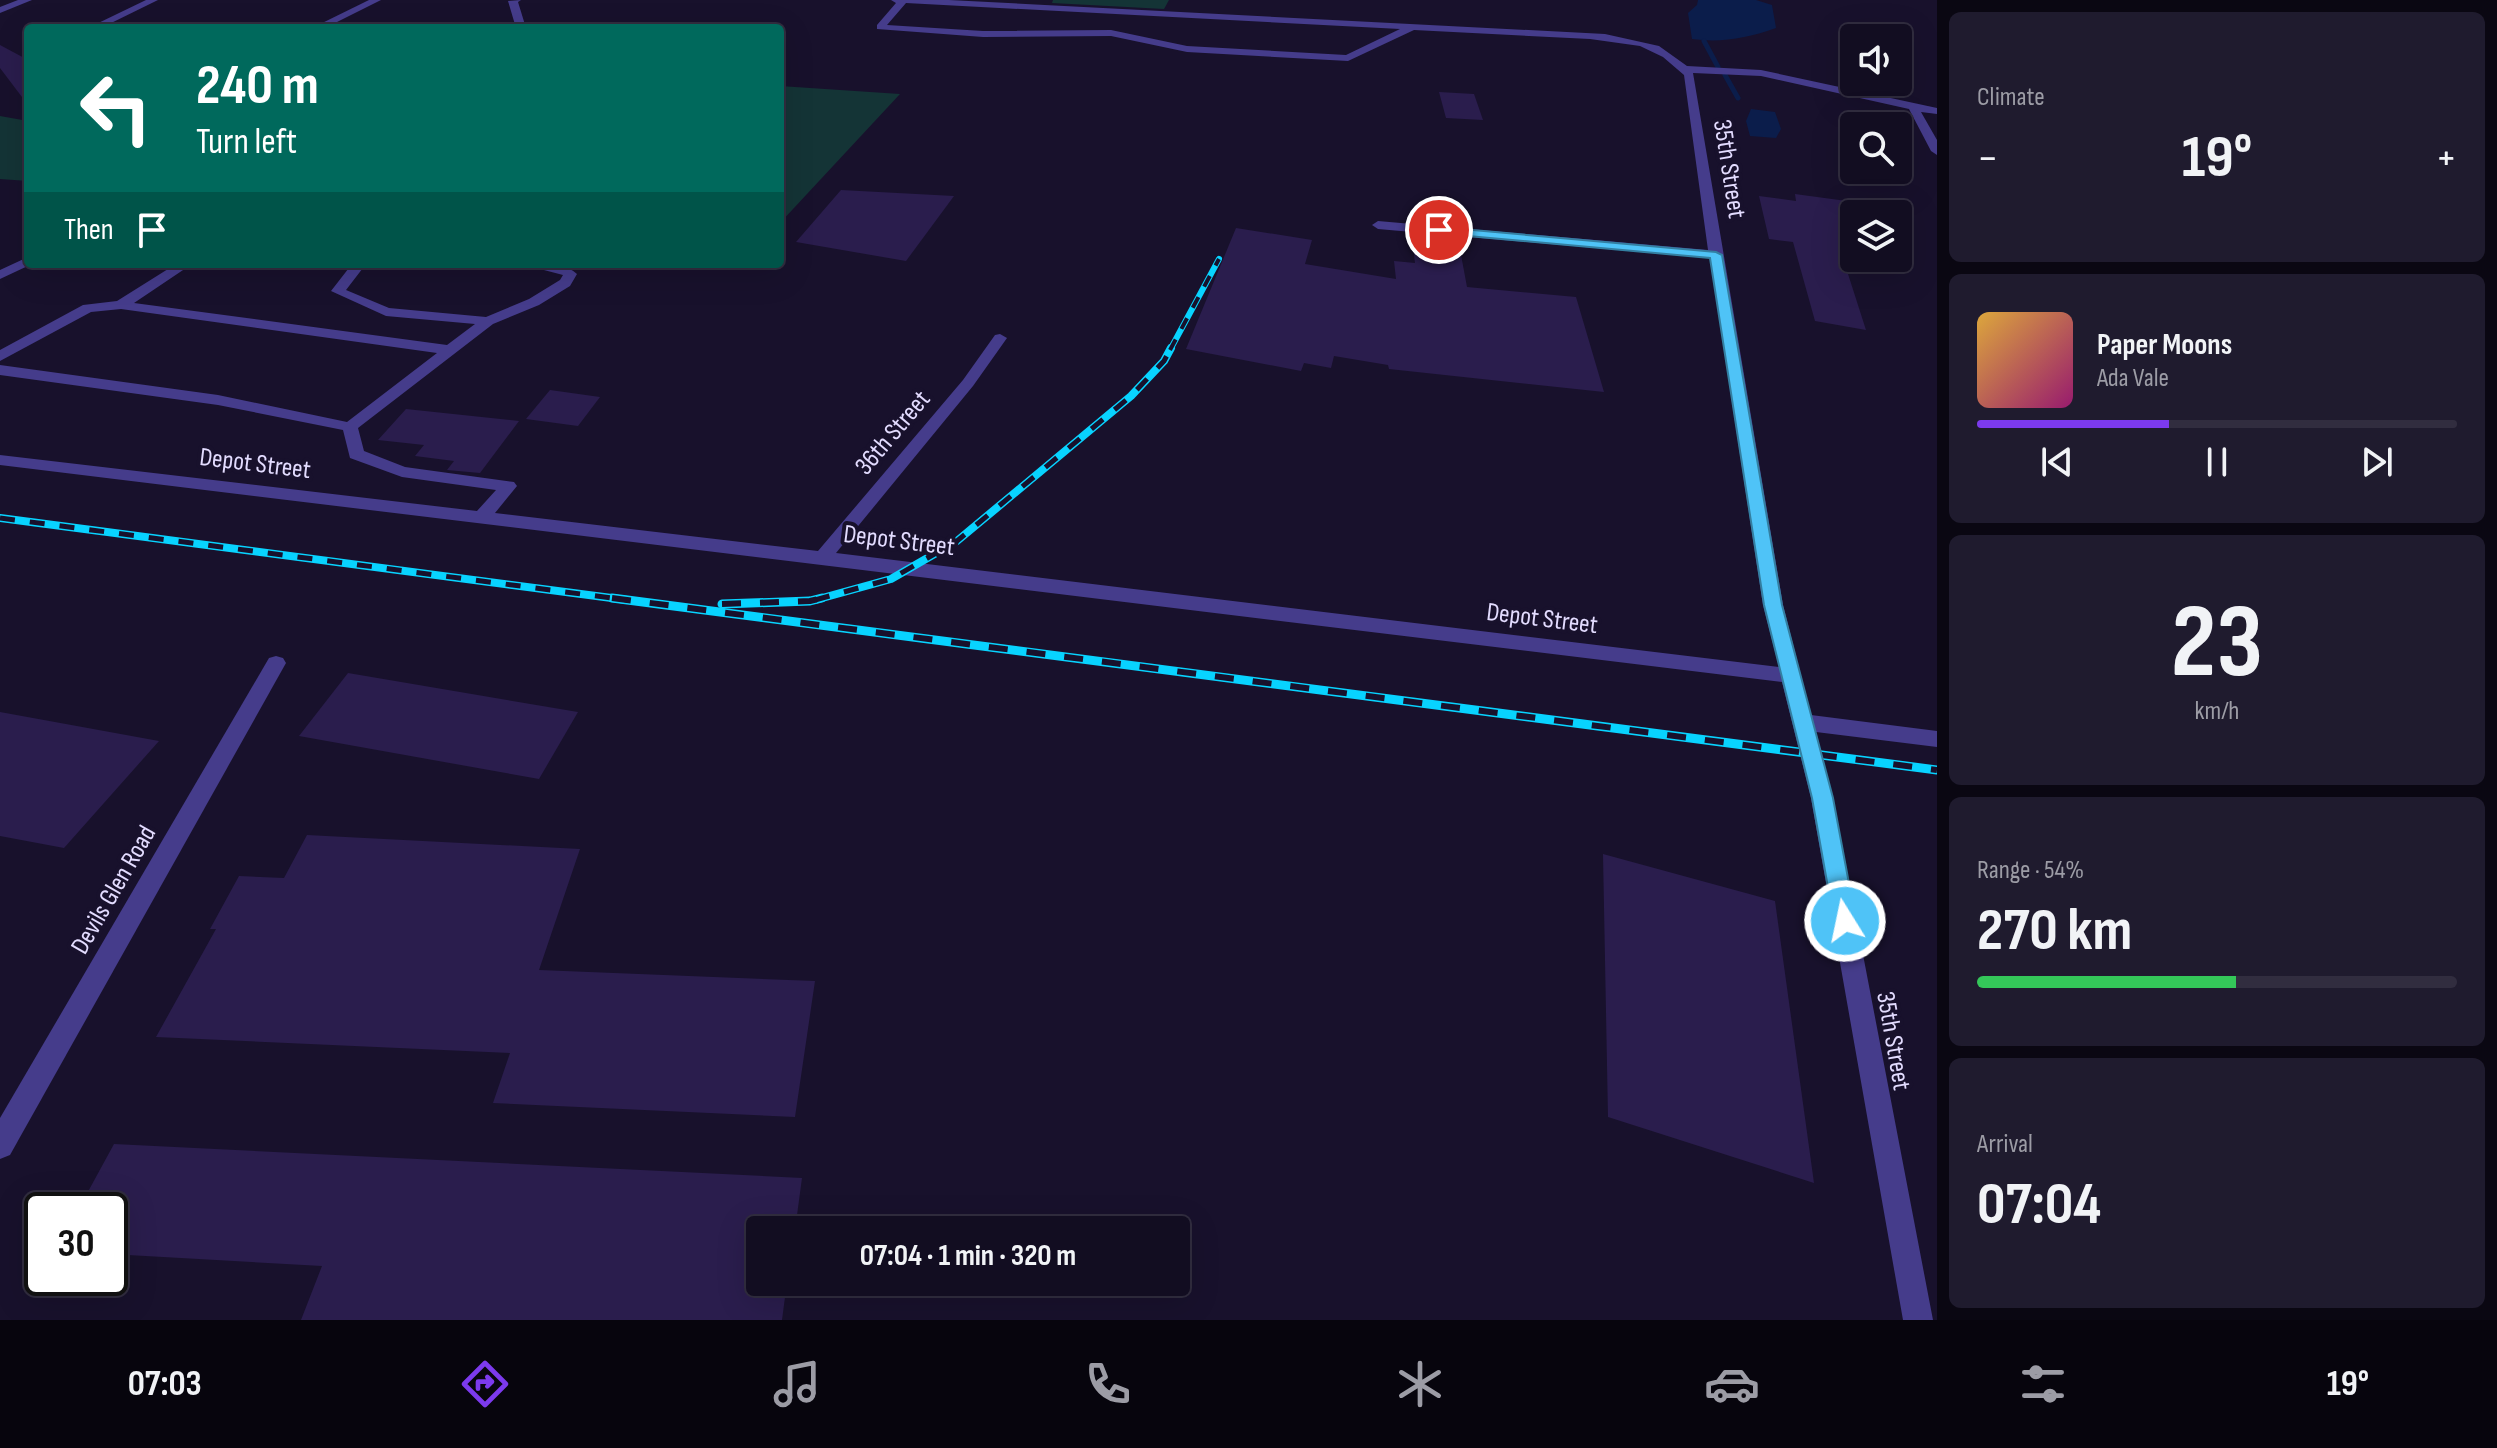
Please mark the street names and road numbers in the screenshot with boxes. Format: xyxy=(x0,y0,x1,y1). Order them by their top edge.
street label: 35th Street xyxy=(1706,117,1752,221)
street label: 36th Street xyxy=(849,385,937,481)
street label: Depot Street xyxy=(198,442,312,486)
street label: Depot Street xyxy=(842,519,956,563)
street label: Depot Street xyxy=(1485,597,1599,641)
street label: Devils Glen Road xyxy=(65,820,163,960)
street label: 35th Street xyxy=(1869,989,1917,1093)

